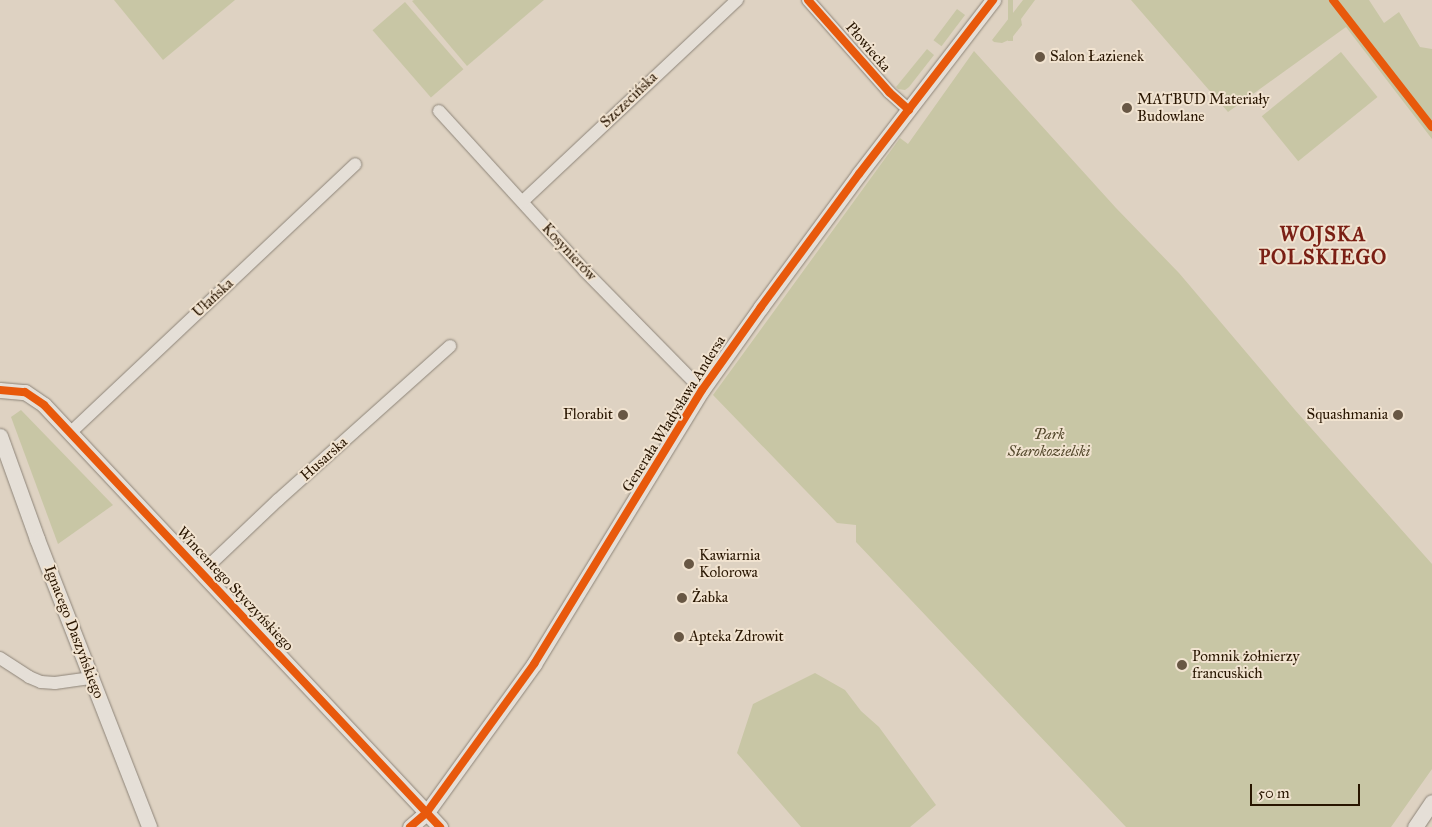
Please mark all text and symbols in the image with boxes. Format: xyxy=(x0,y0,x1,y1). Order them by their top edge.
street label: Płowiecka xyxy=(842,18,894,76)
place label: Salon Łazienek xyxy=(1050,48,1144,66)
marker: Salon Łazienek xyxy=(1034,51,1046,63)
street label: Szczecińska xyxy=(597,68,661,132)
place label: MATBUD Materiały Budowlane xyxy=(1137,90,1269,125)
marker: MATBUD Materiały Budowlane xyxy=(1121,102,1133,114)
street label: Kosynierów xyxy=(538,220,600,284)
district label: WOJSKA POLSKIEGO xyxy=(1258,223,1388,270)
street label: Ułańska xyxy=(189,275,237,321)
street label: Generała Władysława Andersa xyxy=(618,332,730,496)
place label: Florabit xyxy=(563,406,613,424)
place label: Squashmania xyxy=(1307,406,1388,424)
marker: Florabit xyxy=(617,409,629,421)
marker: Squashmania xyxy=(1392,409,1404,421)
park label: Park Starokozielski xyxy=(1008,425,1090,460)
street label: Husarska xyxy=(297,433,351,485)
street label: Wincentego Styczyńskiego xyxy=(173,523,297,655)
place label: Kawiarnia Kolorowa xyxy=(699,546,760,581)
marker: Kawiarnia Kolorowa xyxy=(683,558,695,570)
street label: Ignacego Daszyńskiego xyxy=(40,563,108,701)
place label: Żabka xyxy=(692,589,728,607)
marker: Żabka xyxy=(676,592,688,604)
place label: Apteka Zdrowit xyxy=(689,628,784,646)
marker: Apteka Zdrowit xyxy=(673,631,685,643)
place label: Pomnik żołnierzy francuskich xyxy=(1192,647,1300,682)
marker: Pomnik żołnierzy francuskich xyxy=(1176,659,1188,671)
scale bar xyxy=(1252,774,1362,806)
text: 50 m xyxy=(1258,784,1290,802)

